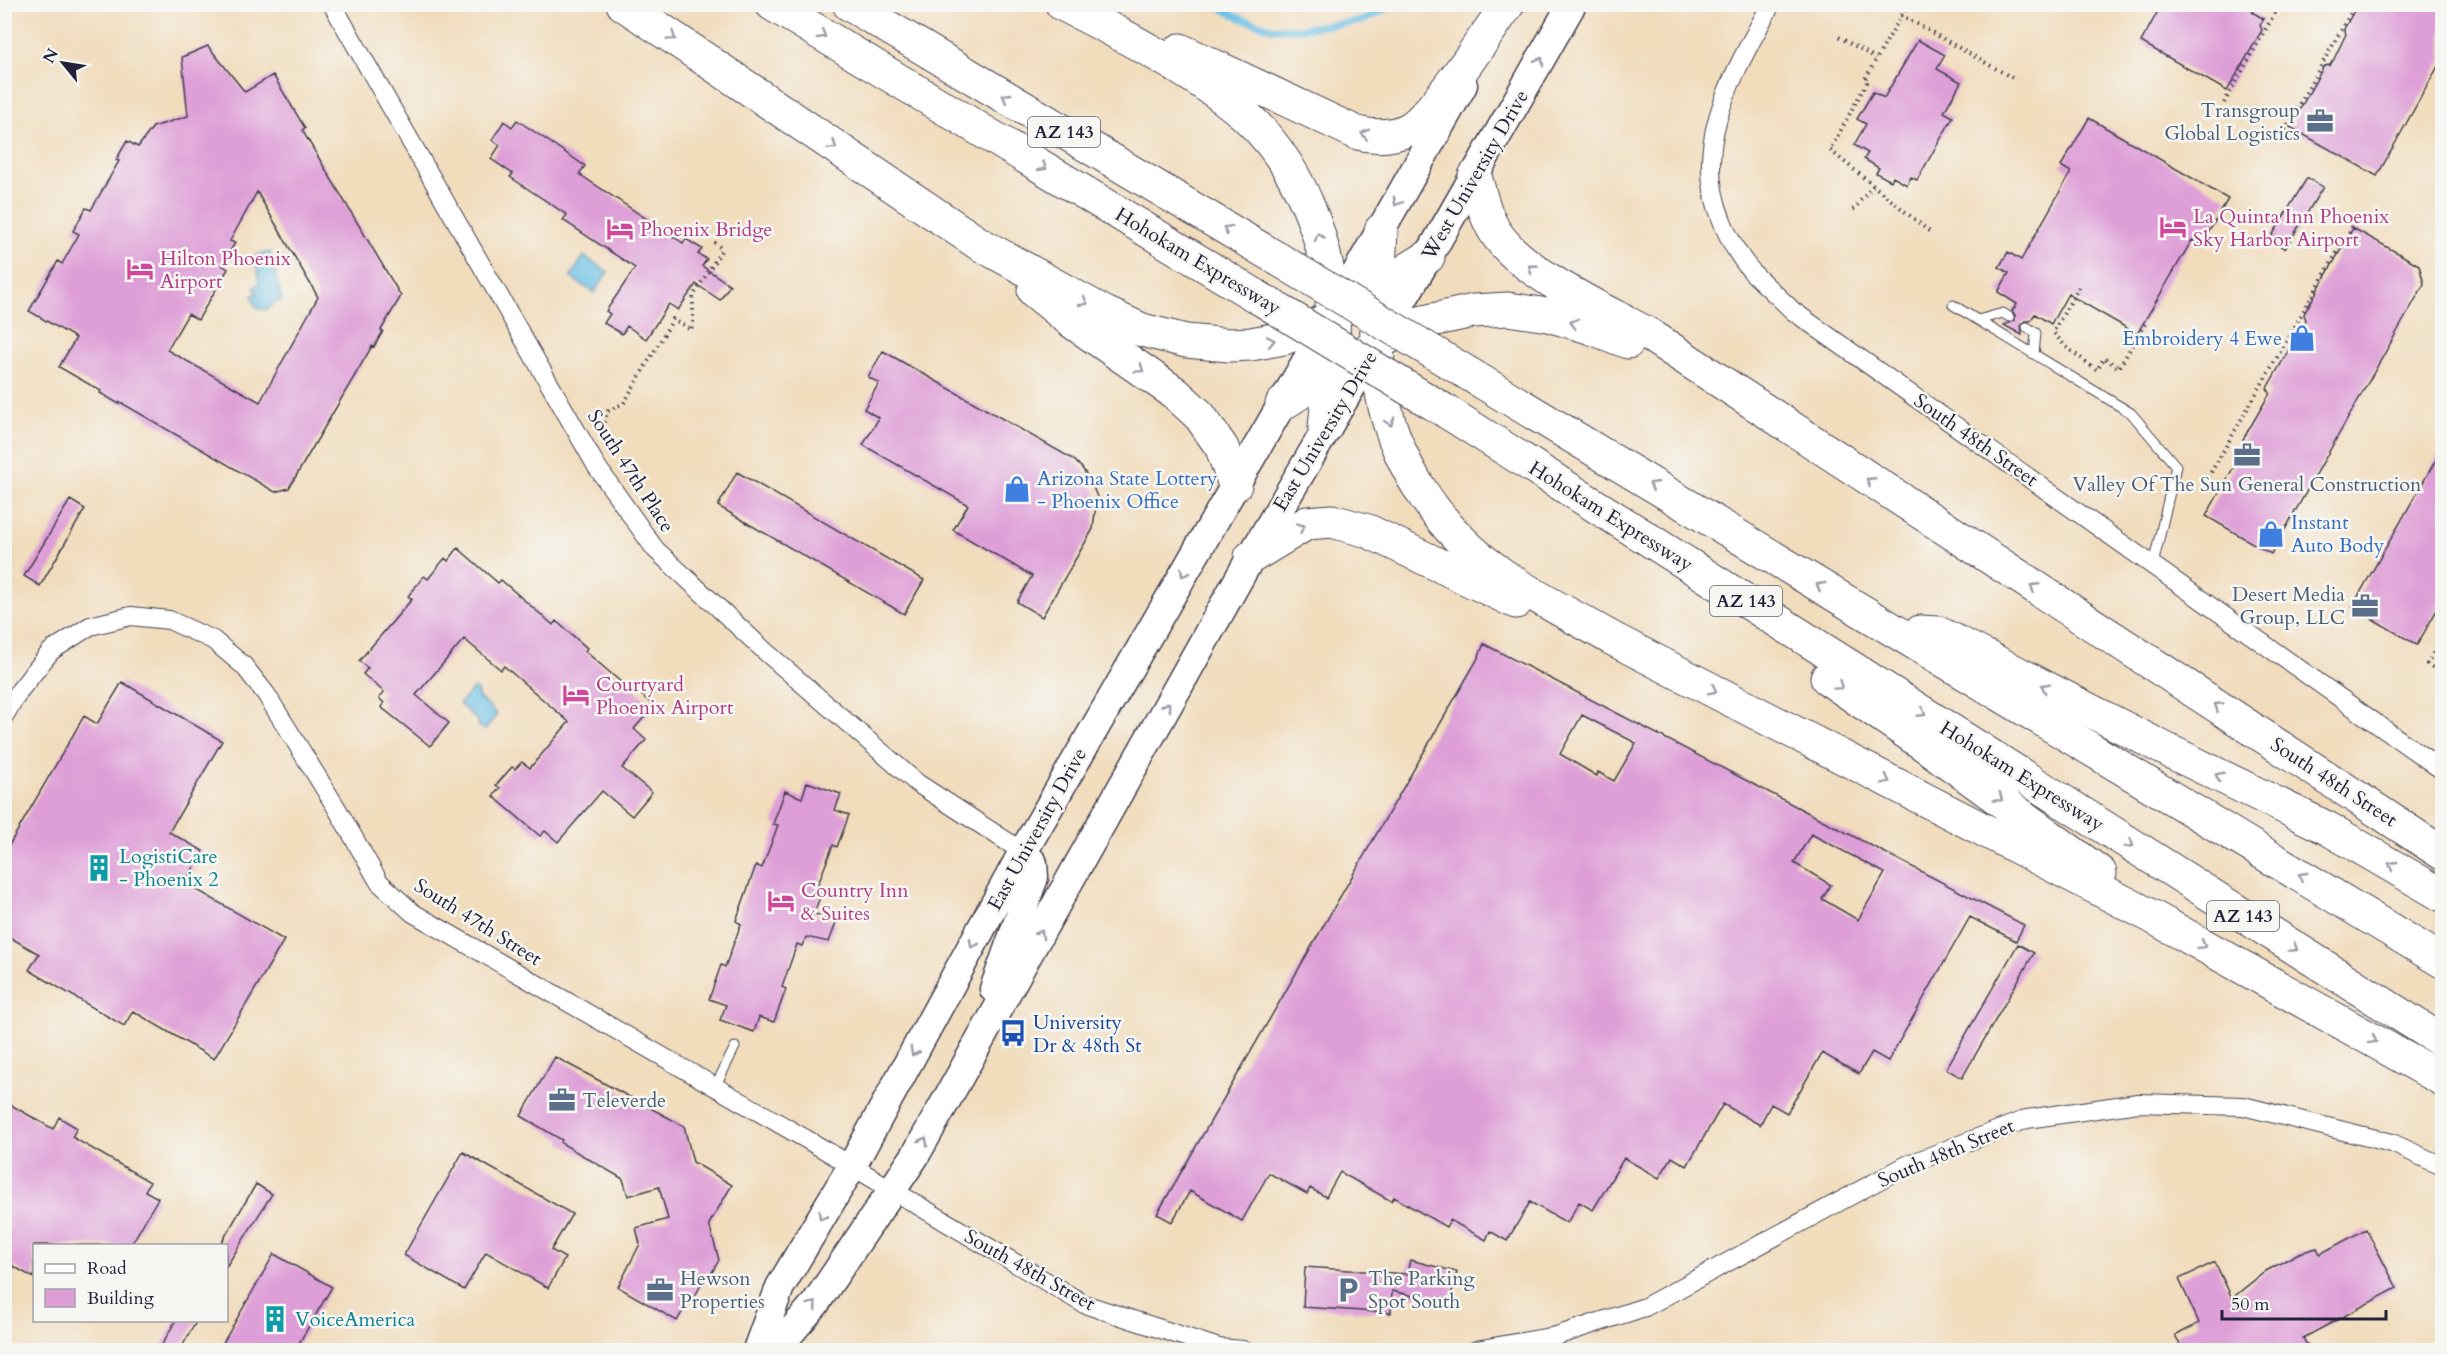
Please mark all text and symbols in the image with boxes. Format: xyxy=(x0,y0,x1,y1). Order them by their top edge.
one-way arrow xyxy=(816,27,826,39)
one-way arrow xyxy=(665,30,676,41)
north arrow xyxy=(33,33,93,93)
text: N xyxy=(38,44,64,68)
one-way arrow xyxy=(1533,56,1544,67)
street label: West University Drive xyxy=(1415,85,1535,266)
one-way arrow xyxy=(1002,93,1012,105)
place label: Transgroup Global Logistics xyxy=(2164,97,2300,147)
office icon: Transgroup Global Logistics xyxy=(2305,106,2335,136)
road number: AZ 143 xyxy=(1028,117,1100,147)
one-way arrow xyxy=(1360,128,1370,141)
one-way arrow xyxy=(827,139,838,150)
one-way arrow xyxy=(1037,160,1047,172)
one-way arrow xyxy=(1393,195,1404,206)
street label: Hohokam Expressway xyxy=(1110,201,1286,321)
place label: La Quinta Inn Phoenix Sky Harbor Airport xyxy=(2193,203,2389,253)
hotel icon: La Quinta Inn Phoenix Sky Harbor Airport xyxy=(2158,212,2188,242)
hotel icon: Phoenix Bridge xyxy=(605,214,635,244)
place label: Phoenix Bridge xyxy=(640,216,772,243)
one-way arrow xyxy=(1223,225,1233,237)
one-way arrow xyxy=(1314,233,1326,243)
place label: Hilton Phoenix Airport xyxy=(160,245,291,295)
hotel icon: Hilton Phoenix Airport xyxy=(125,254,155,284)
one-way arrow xyxy=(1528,264,1539,275)
one-way arrow xyxy=(1078,295,1088,306)
one-way arrow xyxy=(1569,318,1580,330)
shop icon: Embroidery 4 Ewe xyxy=(2287,323,2317,353)
place label: Embroidery 4 Ewe xyxy=(2122,325,2282,352)
one-way arrow xyxy=(1265,335,1275,348)
street label: East University Drive xyxy=(1267,346,1383,516)
one-way arrow xyxy=(1133,362,1144,373)
street label: South 48th Street xyxy=(1909,387,2044,493)
street label: South 47th Place xyxy=(581,404,681,538)
one-way arrow xyxy=(1383,416,1395,427)
office icon: Valley Of The Sun General Construction xyxy=(2232,440,2262,470)
street label: Hohokam Expressway xyxy=(1524,455,1699,578)
place label: Arizona State Lottery - Phoenix Office xyxy=(1037,465,1218,515)
place label: Valley Of The Sun General Construction xyxy=(2073,471,2422,498)
shop icon: Arizona State Lottery - Phoenix Office xyxy=(1002,474,1032,504)
one-way arrow xyxy=(1866,476,1876,488)
one-way arrow xyxy=(1649,481,1659,492)
place label: Instant Auto Body xyxy=(2291,509,2385,559)
shop icon: Instant Auto Body xyxy=(2256,519,2286,549)
one-way arrow xyxy=(1294,522,1305,534)
one-way arrow xyxy=(1179,567,1191,578)
one-way arrow xyxy=(1816,581,1826,593)
place label: Desert Media Group, LLC xyxy=(2232,581,2345,631)
one-way arrow xyxy=(2029,583,2040,594)
road number: AZ 143 xyxy=(1710,586,1782,616)
office icon: Desert Media Group, LLC xyxy=(2350,591,2380,621)
place label: Courtyard Phoenix Airport xyxy=(596,671,734,721)
one-way arrow xyxy=(1832,679,1843,690)
hotel icon: Courtyard Phoenix Airport xyxy=(561,680,591,710)
one-way arrow xyxy=(1707,683,1718,695)
one-way arrow xyxy=(2040,683,2051,695)
one-way arrow xyxy=(1160,702,1171,712)
one-way arrow xyxy=(2214,702,2225,713)
one-way arrow xyxy=(1916,705,1926,717)
street label: Hohokam Expressway xyxy=(1935,715,2110,838)
street label: South 48th Street xyxy=(2266,731,2403,833)
street label: East University Drive xyxy=(981,743,1093,915)
one-way arrow xyxy=(2214,771,2225,783)
one-way arrow xyxy=(1880,772,1891,784)
one-way arrow xyxy=(1992,791,2003,802)
one-way arrow xyxy=(2123,837,2134,848)
place label: LogistiCare - Phoenix 2 xyxy=(119,843,219,893)
building icon: LogistiCare - Phoenix 2 xyxy=(84,853,114,883)
one-way arrow xyxy=(2388,861,2398,873)
street label: South 47th Street xyxy=(409,872,548,972)
one-way arrow xyxy=(2298,872,2308,884)
place label: Country Inn & Suites xyxy=(801,877,909,927)
hotel icon: Country Inn & Suites xyxy=(766,886,796,916)
road number: AZ 143 xyxy=(2207,901,2279,931)
one-way arrow xyxy=(1033,930,1044,940)
one-way arrow xyxy=(969,938,980,948)
one-way arrow xyxy=(2196,938,2207,949)
one-way arrow xyxy=(2288,941,2298,953)
place label: University Dr & 48th St xyxy=(1033,1009,1142,1059)
bus stop icon: University Dr & 48th St xyxy=(998,1018,1028,1048)
one-way arrow xyxy=(2367,1033,2377,1044)
one-way arrow xyxy=(909,1046,921,1056)
office icon: Televerde xyxy=(547,1085,577,1115)
place label: Televerde xyxy=(582,1087,666,1114)
street label: South 48th Street xyxy=(1874,1112,2019,1194)
one-way arrow xyxy=(917,1137,928,1147)
one-way arrow xyxy=(817,1210,829,1220)
street label: South 48th Street xyxy=(960,1223,1101,1317)
legend xyxy=(33,1244,228,1322)
text: Road xyxy=(87,1256,127,1281)
place label: Hewson Properties xyxy=(680,1265,765,1315)
place label: The Parking Spot South xyxy=(1368,1265,1476,1315)
office icon: Hewson Properties xyxy=(645,1275,675,1305)
parking icon: The Parking Spot South xyxy=(1333,1275,1363,1305)
scale bar xyxy=(2222,1283,2386,1321)
text: Building xyxy=(87,1286,155,1311)
text: 50 m xyxy=(2231,1292,2270,1317)
one-way arrow xyxy=(805,1301,816,1312)
building icon: VoiceAmerica xyxy=(260,1304,290,1334)
place label: VoiceAmerica xyxy=(295,1306,416,1333)

